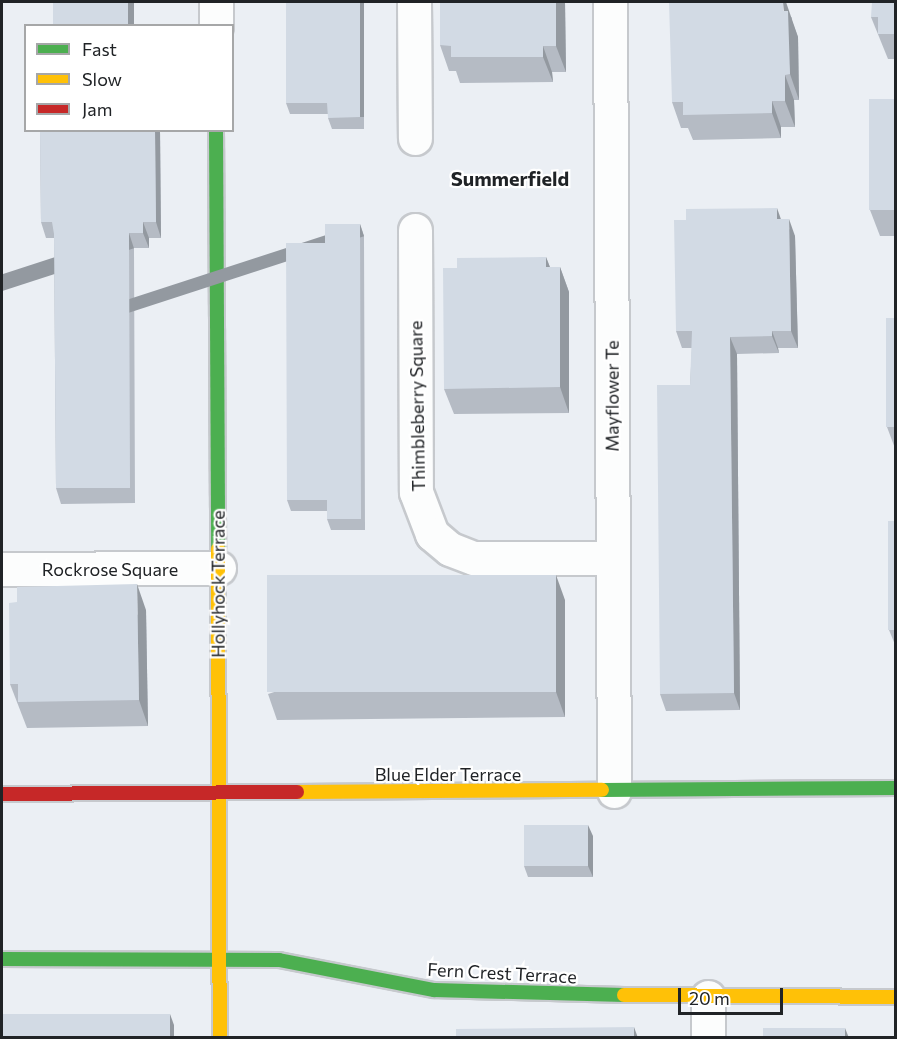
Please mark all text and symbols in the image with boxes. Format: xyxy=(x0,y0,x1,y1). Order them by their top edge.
legend xyxy=(24,24,234,132)
text: Fast xyxy=(82,38,117,60)
text: Slow xyxy=(82,68,122,90)
text: Jam xyxy=(82,98,112,120)
district label: Summerfield xyxy=(451,166,569,190)
street label: Thimbleberry Square xyxy=(405,320,429,492)
street label: Mayflower Te xyxy=(601,340,623,452)
street label: Hollyhock Terrace xyxy=(207,510,229,658)
street label: Rockrose Square xyxy=(42,558,178,580)
street label: Blue Elder Terrace xyxy=(375,763,521,785)
street label: Fern Crest Terrace xyxy=(427,958,577,988)
scale bar xyxy=(681,976,786,1014)
text: 20 m xyxy=(689,987,730,1009)

